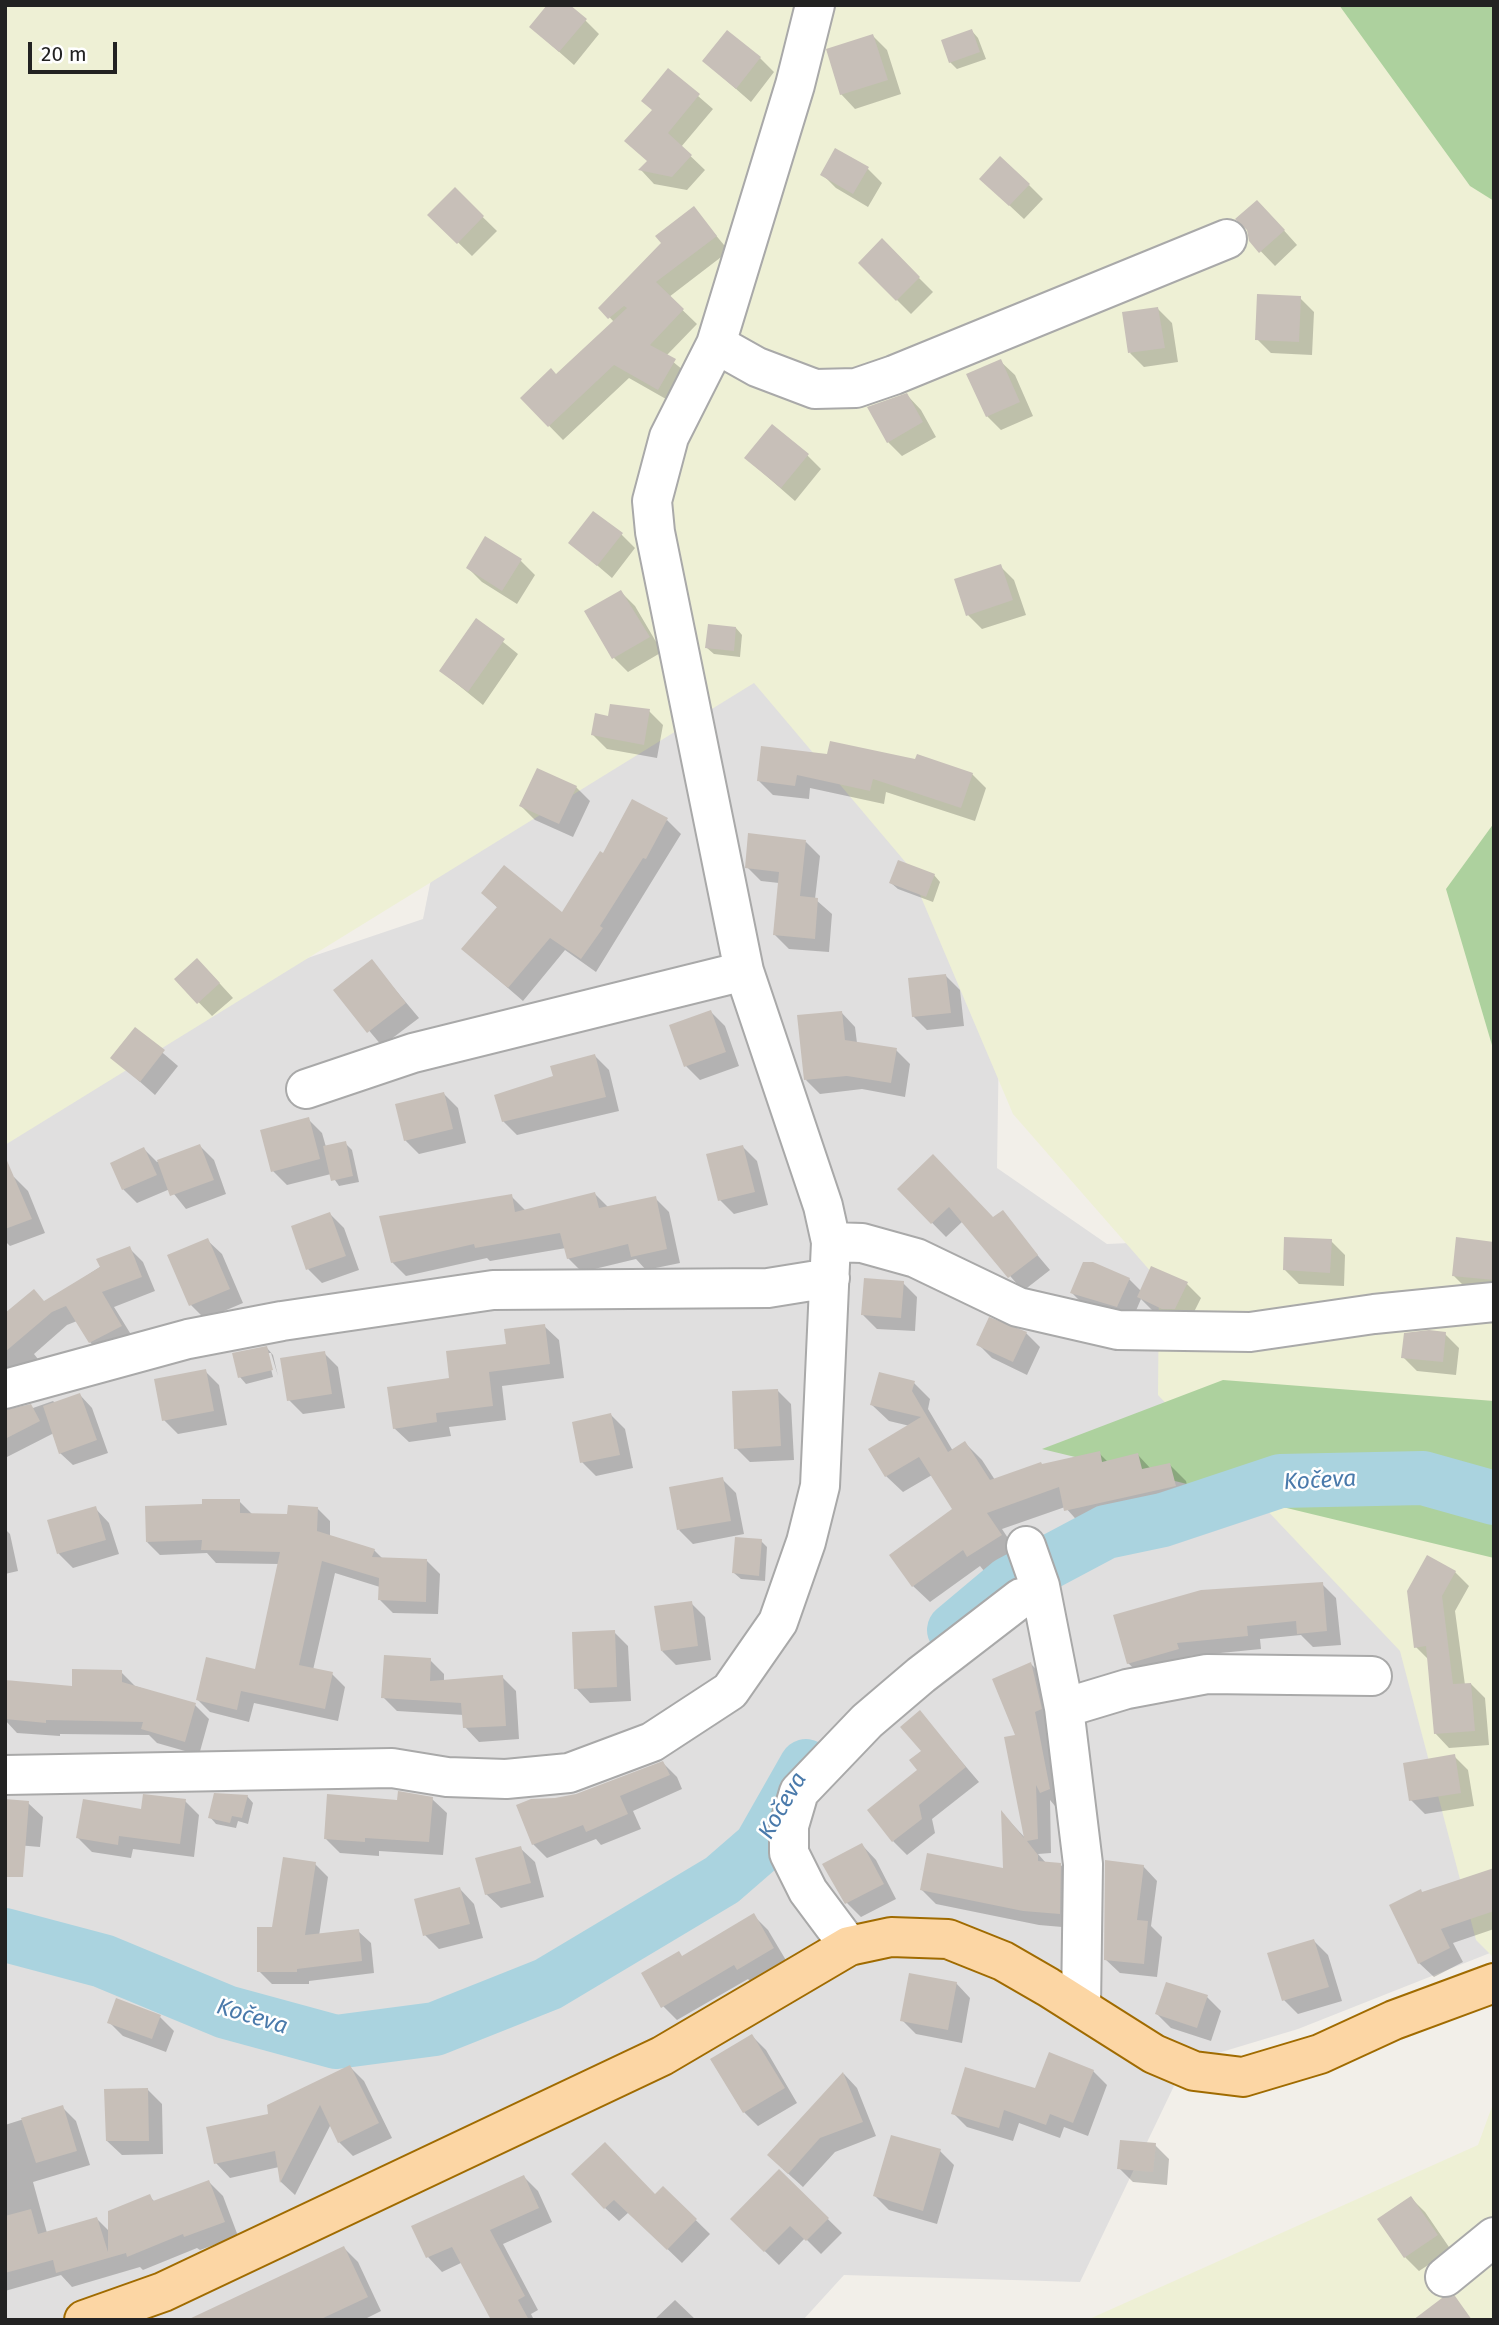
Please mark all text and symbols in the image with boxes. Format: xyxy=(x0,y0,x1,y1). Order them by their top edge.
scale bar xyxy=(32,28,121,72)
text: 20 m xyxy=(41,41,87,67)
water label: Kočeva xyxy=(1283,1465,1357,1497)
water label: Kočeva xyxy=(753,1768,813,1844)
water label: Kočeva xyxy=(213,1993,291,2041)

